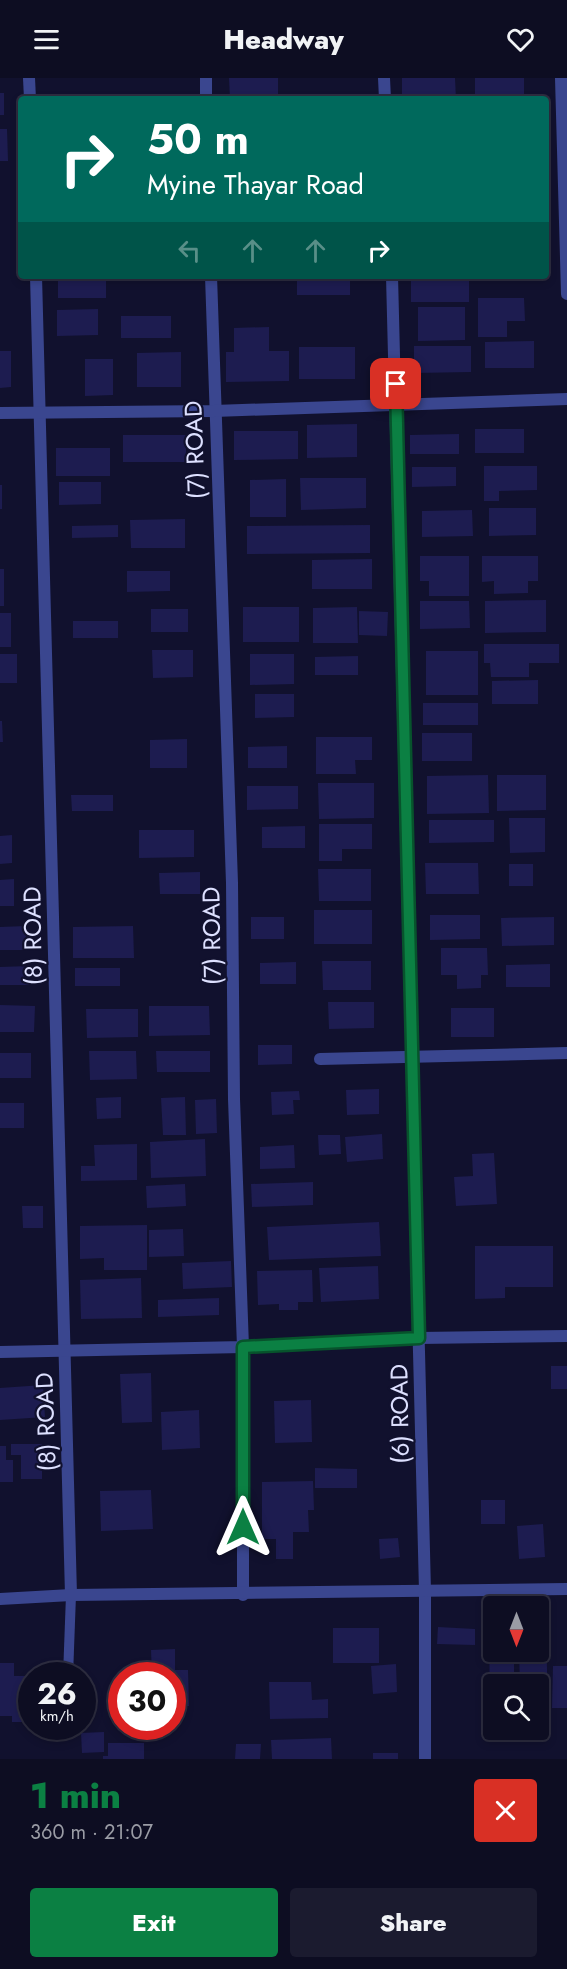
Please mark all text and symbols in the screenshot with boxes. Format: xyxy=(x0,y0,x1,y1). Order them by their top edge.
text: Headway xyxy=(223,20,344,59)
icon: menu xyxy=(30,23,63,56)
icon: heart xyxy=(504,23,537,56)
text: 50 m xyxy=(147,109,249,170)
icon: right xyxy=(48,120,126,198)
text: Myine Thayar Road xyxy=(147,165,364,204)
icon: left xyxy=(173,234,206,267)
icon: ahead xyxy=(236,234,269,267)
icon: ahead xyxy=(299,234,332,267)
icon: right xyxy=(362,234,395,267)
pin xyxy=(370,358,421,409)
icon: arrive xyxy=(379,367,412,400)
street label: (7) ROAD xyxy=(175,400,214,500)
street label: (8) ROAD xyxy=(14,886,51,986)
street label: (7) ROAD xyxy=(193,886,230,986)
street label: (6) ROAD xyxy=(381,1364,418,1464)
street label: (8) ROAD xyxy=(26,1372,65,1472)
position arrow xyxy=(211,1495,275,1559)
north arrow xyxy=(483,1596,549,1662)
map controls xyxy=(483,1596,549,1740)
speed limit sign: 30 xyxy=(108,1662,186,1740)
text: 26 xyxy=(37,1672,77,1715)
button: search xyxy=(483,1674,549,1740)
text: km/h xyxy=(40,1705,74,1727)
text: 1 min xyxy=(30,1769,121,1821)
button: close xyxy=(474,1779,537,1842)
text: 360 m · 21:07 xyxy=(30,1818,153,1847)
button: Exit xyxy=(30,1888,278,1957)
button: Share xyxy=(290,1888,537,1957)

